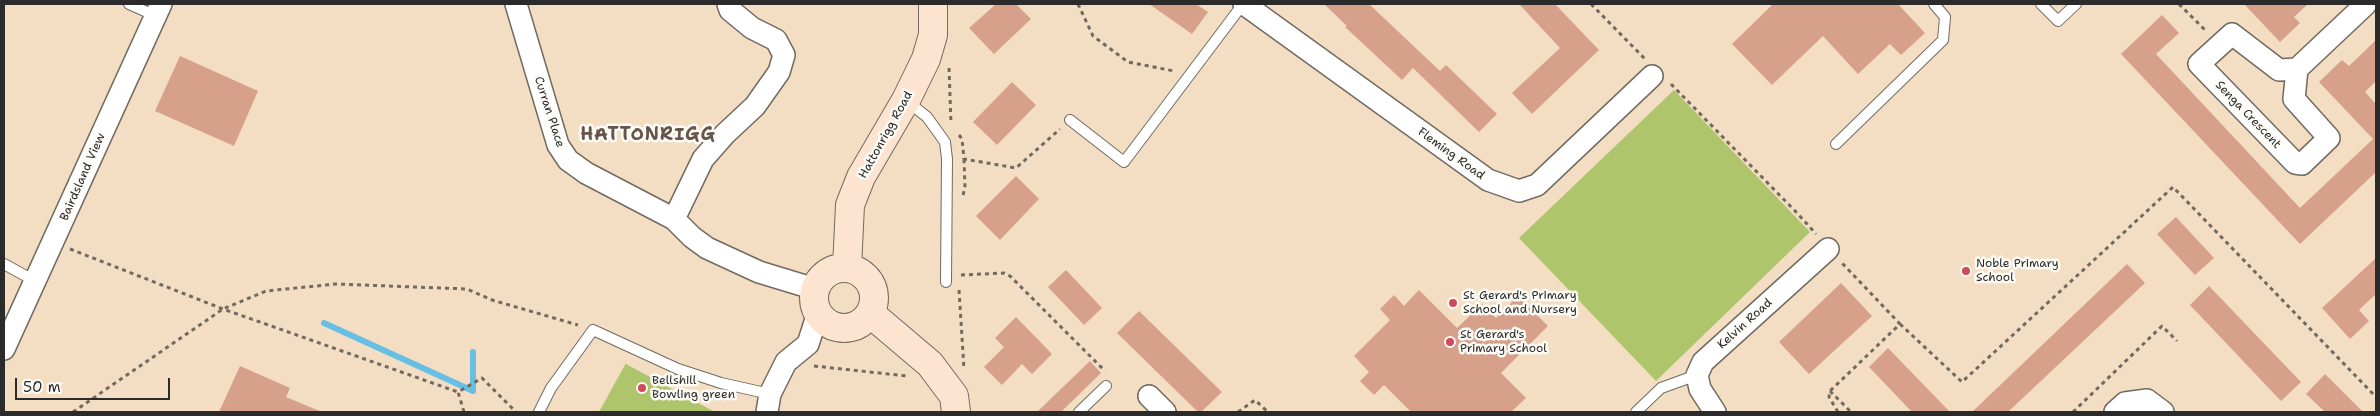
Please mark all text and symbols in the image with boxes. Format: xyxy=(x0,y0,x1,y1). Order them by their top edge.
street label: Curran Place xyxy=(531,75,567,149)
street label: Senga Crescent xyxy=(2212,78,2284,152)
street label: Hattonrigg Road xyxy=(856,89,916,181)
district label: HATTONRIGG xyxy=(579,124,717,146)
street label: Fleming Road xyxy=(1415,125,1487,183)
street label: Bairdsland View xyxy=(57,131,109,223)
place label: Noble Primary School xyxy=(1976,257,2059,285)
marker: Noble Primary School xyxy=(1960,265,1972,277)
place label: St Gerard's Primary School and Nursery xyxy=(1463,289,1577,317)
street label: Kelvin Road xyxy=(1715,296,1775,352)
marker: St Gerard's Primary School and Nursery xyxy=(1447,297,1459,309)
place label: St Gerard's Primary School xyxy=(1460,328,1547,356)
marker: St Gerard's Primary School xyxy=(1444,336,1456,348)
scale bar xyxy=(18,368,172,400)
place label: Bellshill Bowling green xyxy=(652,374,735,402)
text: 50 m xyxy=(23,377,61,397)
marker: Bellshill Bowling green xyxy=(636,382,648,394)

